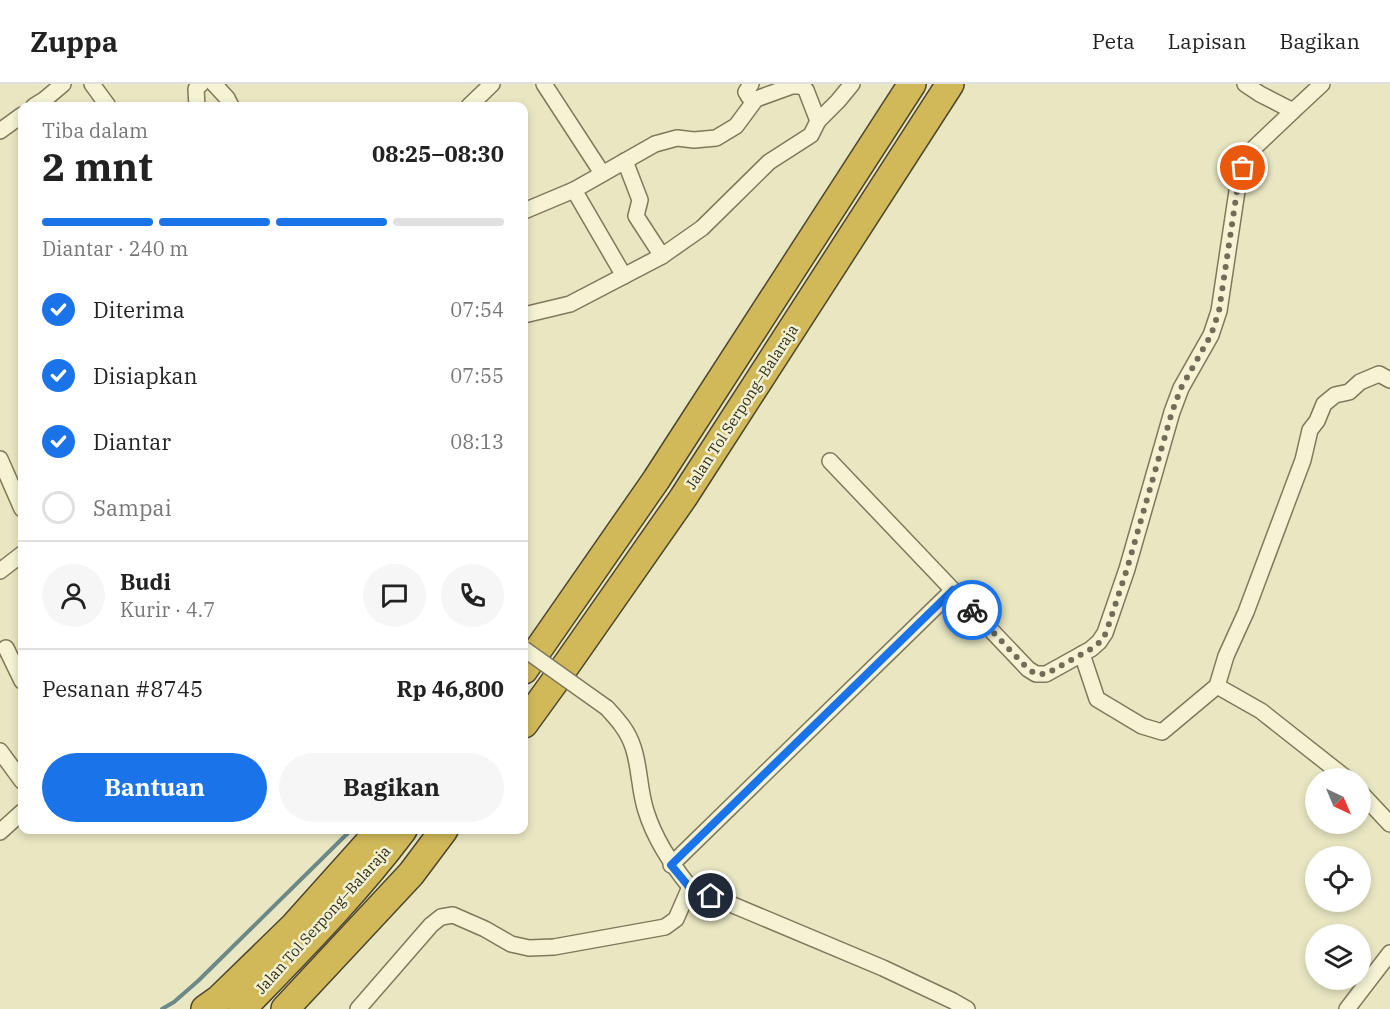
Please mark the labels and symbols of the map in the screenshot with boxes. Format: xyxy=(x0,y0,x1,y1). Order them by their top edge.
pin xyxy=(1217,142,1268,193)
street label: Jalan Tol Serpong–Balaraja xyxy=(681,321,802,493)
courier xyxy=(942,580,1002,640)
north arrow xyxy=(1305,768,1371,834)
street label: Jalan Tol Serpong–Balaraja xyxy=(251,842,394,998)
pin xyxy=(685,870,736,921)

